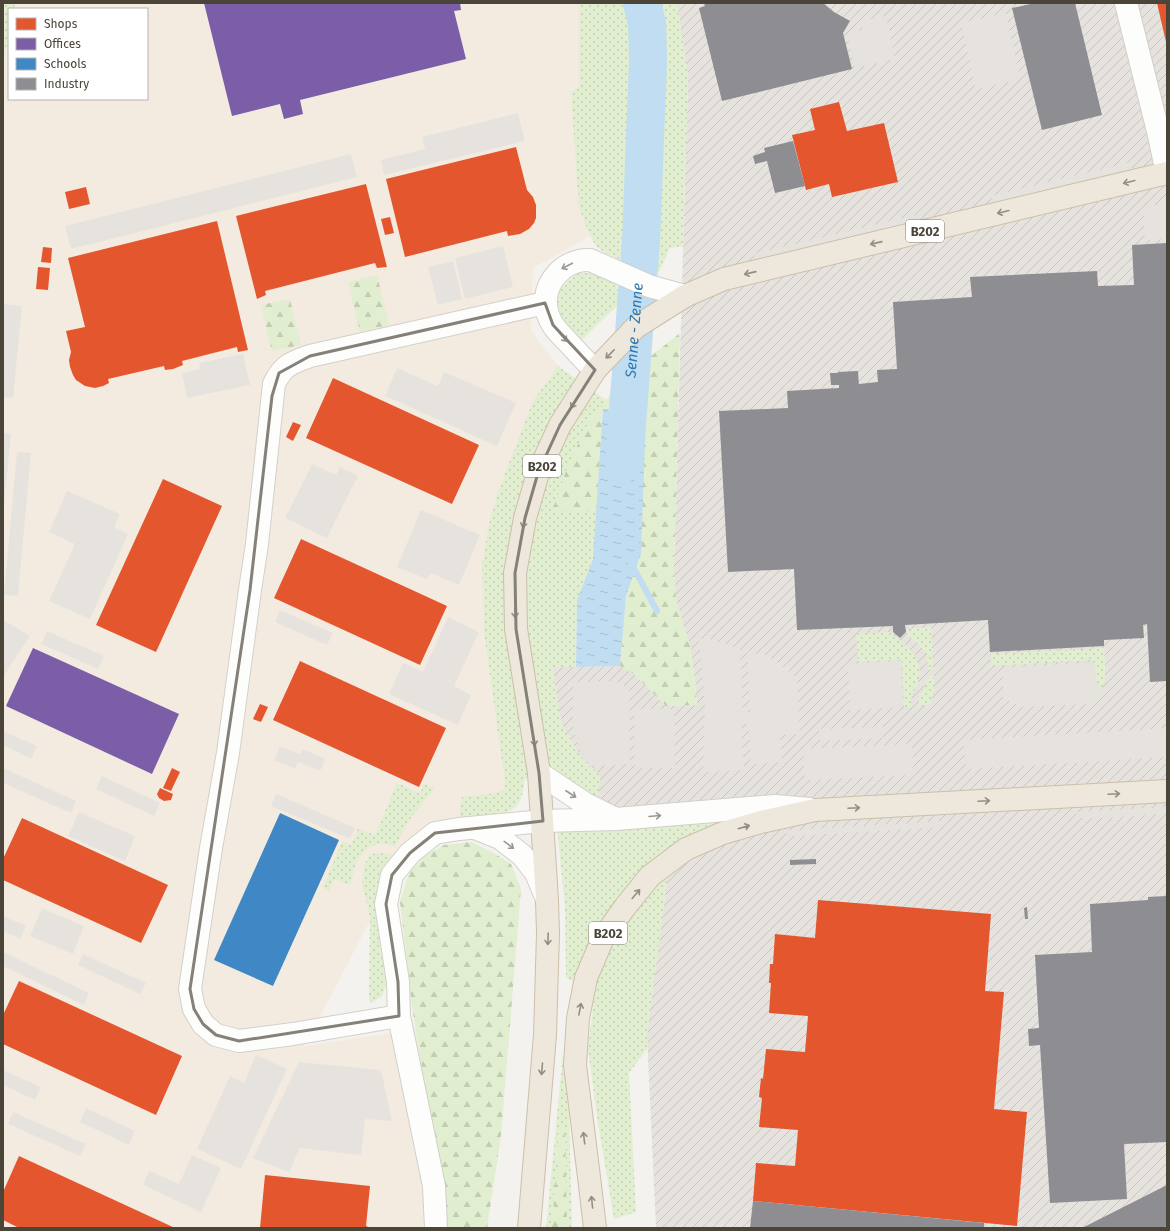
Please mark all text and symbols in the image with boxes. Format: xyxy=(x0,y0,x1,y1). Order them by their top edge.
legend xyxy=(8,8,148,100)
text: Shops xyxy=(44,17,78,31)
text: Offices xyxy=(44,37,81,51)
text: Schools xyxy=(44,57,87,71)
text: Industry xyxy=(44,77,89,91)
one-way arrow xyxy=(1123,179,1136,186)
one-way arrow xyxy=(996,209,1009,217)
road number: B202 xyxy=(906,220,944,242)
one-way arrow xyxy=(870,239,883,247)
one-way arrow xyxy=(561,263,573,270)
one-way arrow xyxy=(744,270,757,277)
water label: Senne - Zenne xyxy=(621,282,647,380)
one-way arrow xyxy=(559,331,568,342)
one-way arrow xyxy=(606,349,615,359)
one-way arrow xyxy=(570,397,578,408)
road number: B202 xyxy=(523,455,561,477)
one-way arrow xyxy=(520,516,528,529)
one-way arrow xyxy=(511,605,519,618)
one-way arrow xyxy=(530,733,538,746)
one-way arrow xyxy=(566,790,577,799)
one-way arrow xyxy=(1107,790,1120,798)
one-way arrow xyxy=(977,797,990,804)
one-way arrow xyxy=(847,804,860,811)
one-way arrow xyxy=(648,812,661,819)
one-way arrow xyxy=(737,823,750,830)
one-way arrow xyxy=(503,840,514,849)
one-way arrow xyxy=(631,888,640,899)
road number: B202 xyxy=(589,922,627,944)
one-way arrow xyxy=(544,932,551,945)
one-way arrow xyxy=(576,1003,584,1016)
one-way arrow xyxy=(538,1062,545,1075)
one-way arrow xyxy=(581,1132,588,1145)
one-way arrow xyxy=(588,1196,596,1209)

